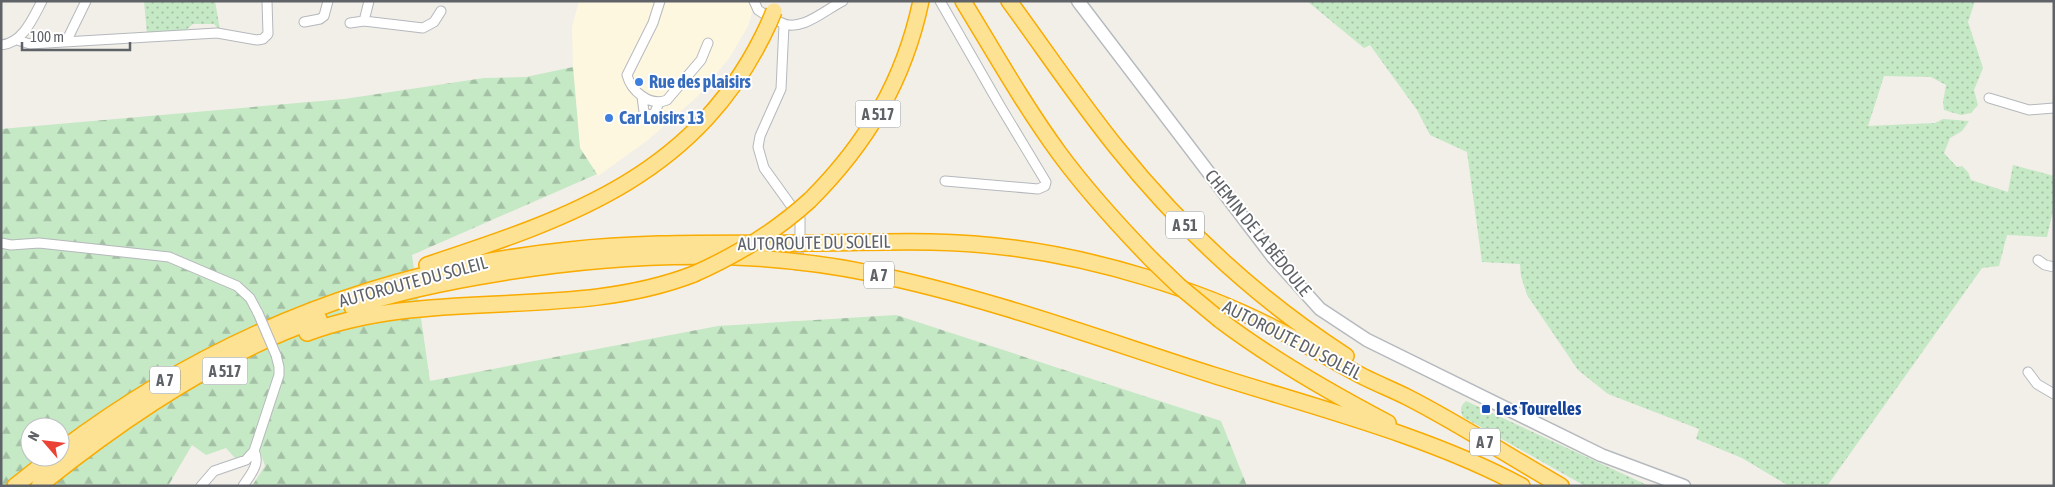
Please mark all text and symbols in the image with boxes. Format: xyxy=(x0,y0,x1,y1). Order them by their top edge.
scale bar xyxy=(22,20,130,52)
text: 100 m xyxy=(30,28,64,45)
place label: Rue des plaisirs xyxy=(649,71,751,92)
marker: Rue des plaisirs xyxy=(633,76,645,88)
road number: A 517 xyxy=(856,100,900,128)
place label: Car Loisirs 13 xyxy=(619,107,704,128)
marker: Car Loisirs 13 xyxy=(603,112,615,124)
street label: CHEMIN DE LA BÉDOULE xyxy=(1201,165,1316,300)
road number: A 51 xyxy=(1166,212,1204,238)
street label: AUTOROUTE DU SOLEIL xyxy=(737,231,891,254)
street label: AUTOROUTE DU SOLEIL xyxy=(336,252,489,311)
road number: A 7 xyxy=(864,262,894,288)
street label: AUTOROUTE DU SOLEIL xyxy=(1219,295,1365,384)
road number: A 517 xyxy=(202,358,248,384)
road number: A 7 xyxy=(150,366,180,394)
place label: Les Tourelles xyxy=(1496,398,1582,419)
marker: Les Tourelles xyxy=(1480,403,1492,415)
north arrow xyxy=(20,417,70,467)
text: N xyxy=(25,428,43,443)
road number: A 7 xyxy=(1470,428,1500,456)

